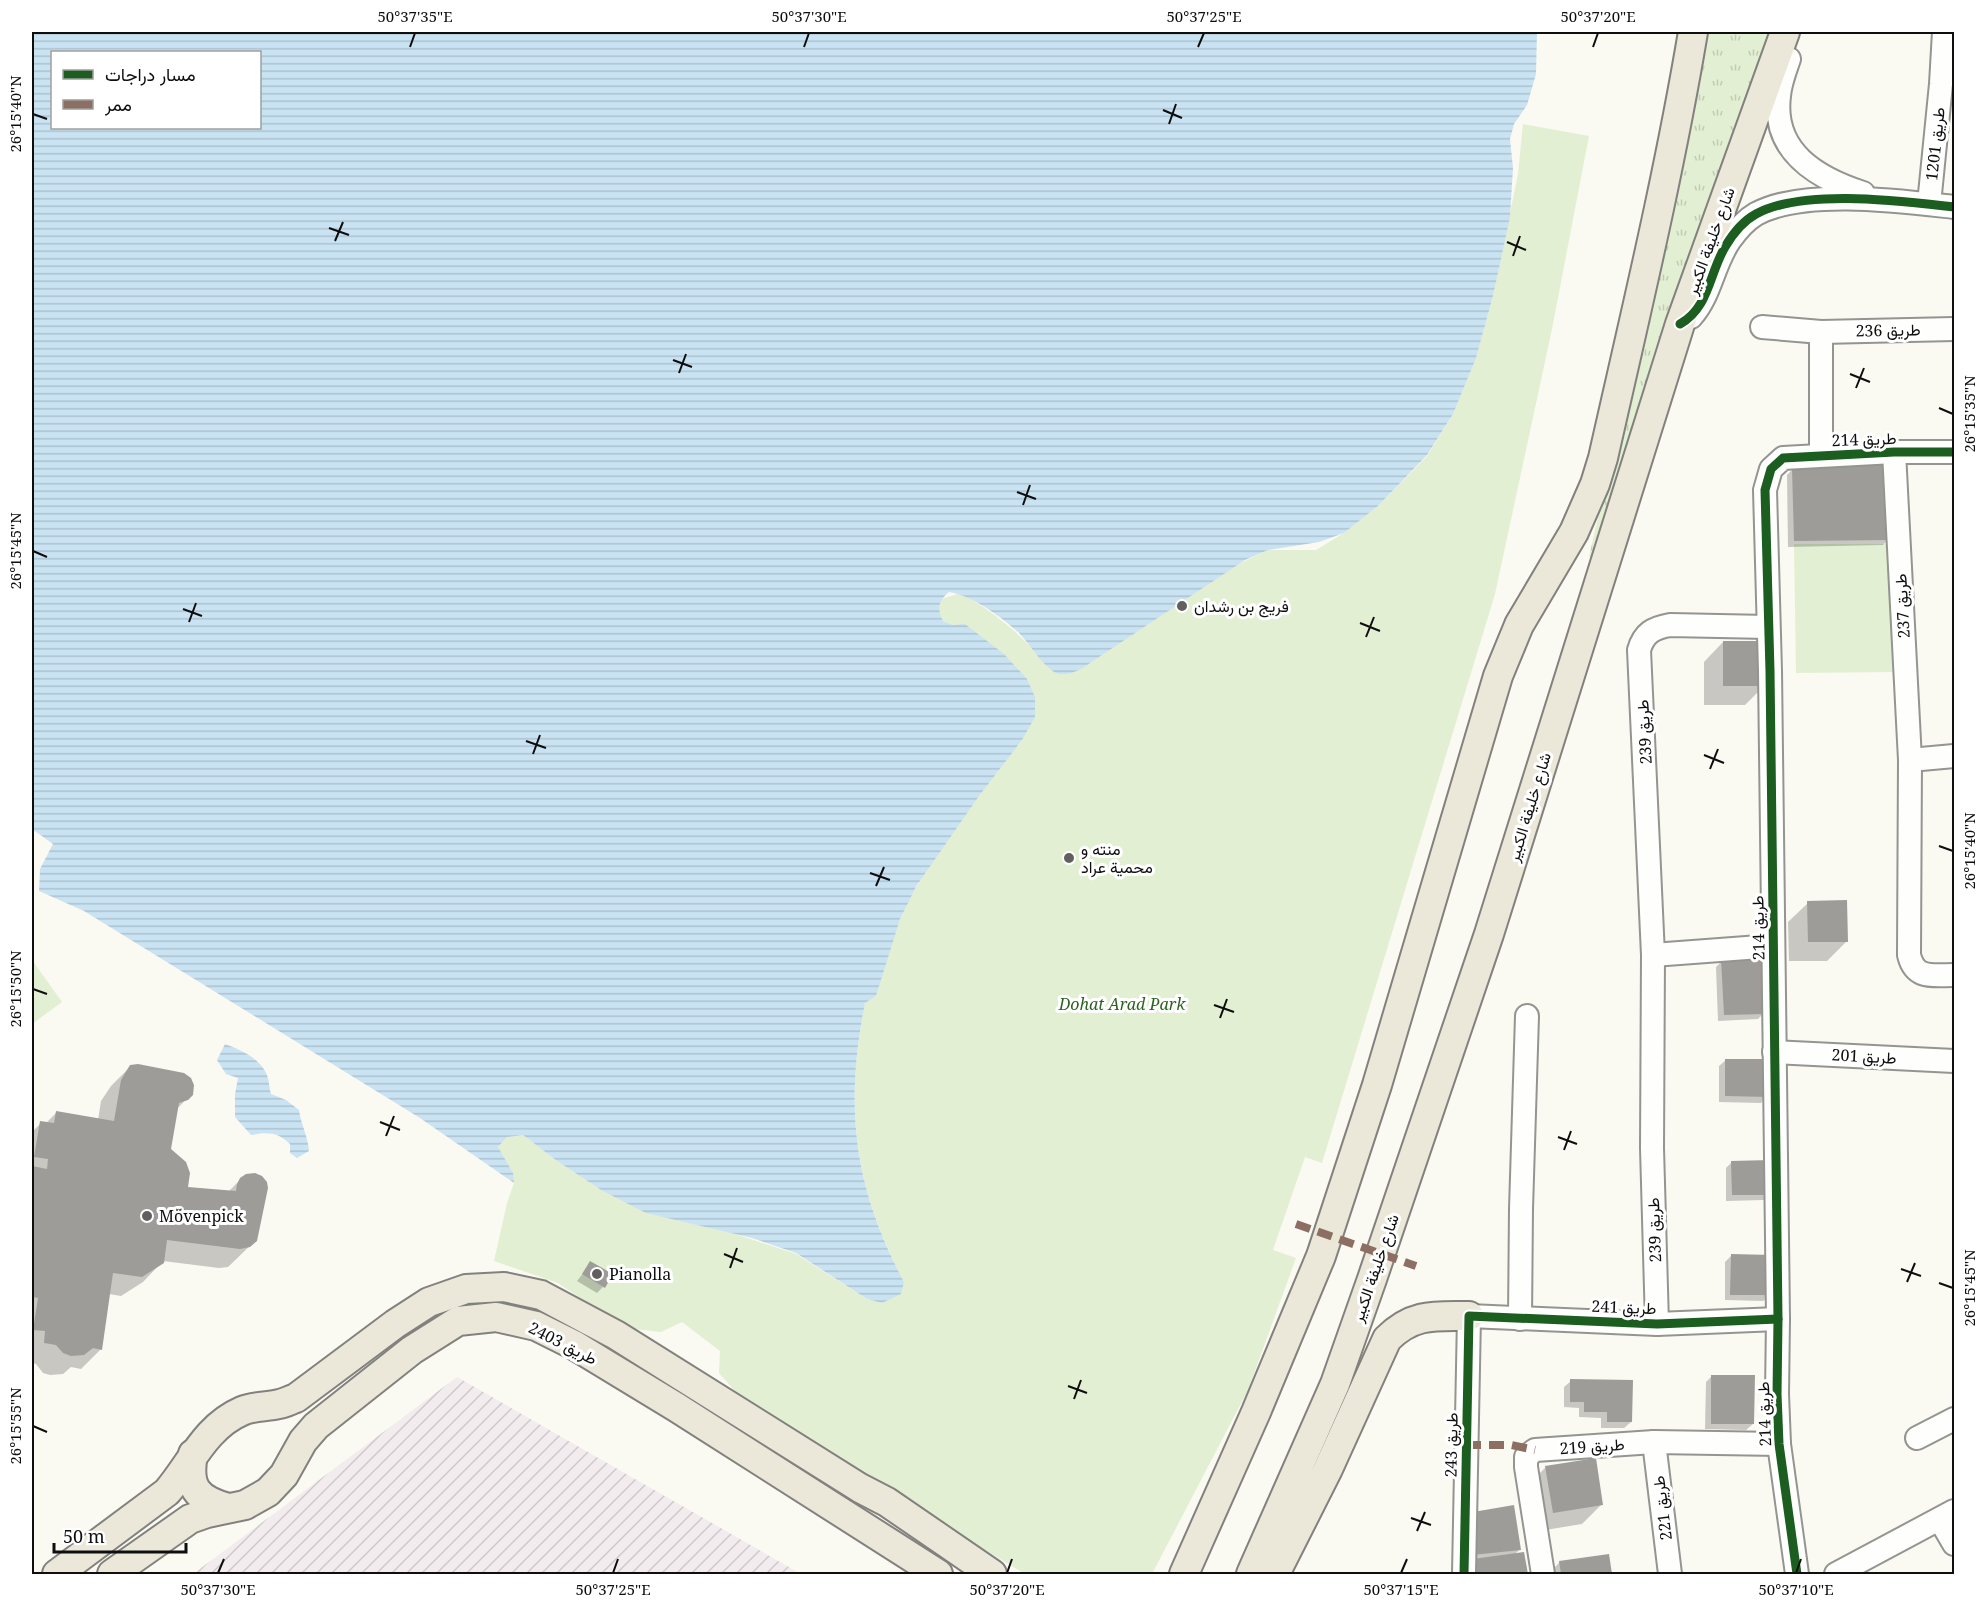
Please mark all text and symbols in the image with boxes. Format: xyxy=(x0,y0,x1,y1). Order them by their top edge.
text: 50°37'35"E xyxy=(377,6,453,26)
text: 50°37'30"E xyxy=(771,6,847,26)
text: 50°37'25"E xyxy=(1166,6,1242,26)
text: 50°37'20"E xyxy=(1560,6,1636,26)
legend xyxy=(51,51,261,129)
text: مسار دراجات xyxy=(105,62,196,86)
text: 26°15'40"N xyxy=(5,75,25,153)
text: ممر xyxy=(104,92,132,116)
street label: طريق 1201 xyxy=(1920,106,1950,182)
street label: شارع خليفة الكبير xyxy=(1680,184,1741,299)
street label: طريق 236 xyxy=(1855,318,1921,342)
text: 26°15'35"N xyxy=(1959,375,1979,453)
street label: طريق 214 xyxy=(1831,427,1897,451)
text: 26°15'45"N xyxy=(5,512,25,590)
street label: طريق 237 xyxy=(1889,573,1915,639)
place label: فريج بن رشدان xyxy=(1194,595,1289,618)
marker: فريج بن رشدان xyxy=(1175,599,1189,613)
street label: طريق 239 xyxy=(1631,699,1657,765)
street label: شارع خليفة الكبير xyxy=(1502,750,1557,865)
text: 26°15'40"N xyxy=(1959,812,1979,890)
place label: منته و محمية عراد xyxy=(1081,838,1153,878)
marker: منته و محمية عراد xyxy=(1062,851,1076,865)
street label: طريق 214 xyxy=(1746,895,1770,961)
text: 26°15'50"N xyxy=(5,950,25,1028)
park label: Dohat Arad Park xyxy=(1058,993,1186,1015)
street label: طريق 201 xyxy=(1831,1043,1897,1069)
street label: طريق 239 xyxy=(1642,1197,1666,1263)
place label: Mövenpick xyxy=(159,1205,244,1227)
marker: Mövenpick xyxy=(140,1209,154,1223)
street label: شارع خليفة الكبير xyxy=(1346,1211,1405,1326)
text: 26°15'45"N xyxy=(1959,1249,1979,1327)
place label: Pianolla xyxy=(609,1263,671,1285)
marker: Pianolla xyxy=(590,1267,604,1281)
street label: طريق 241 xyxy=(1591,1295,1657,1319)
street label: طريق 2403 xyxy=(525,1316,601,1370)
street label: طريق 214 xyxy=(1752,1381,1776,1447)
text: 26°15'55"N xyxy=(5,1387,25,1465)
street label: طريق 243 xyxy=(1439,1412,1463,1478)
street label: طريق 219 xyxy=(1559,1433,1625,1459)
street label: طريق 221 xyxy=(1647,1474,1677,1542)
scale bar xyxy=(54,1516,186,1554)
text: 50 m xyxy=(63,1524,105,1548)
text: 50°37'30"E xyxy=(180,1579,256,1599)
text: 50°37'25"E xyxy=(575,1579,651,1599)
text: 50°37'20"E xyxy=(969,1579,1045,1599)
text: 50°37'15"E xyxy=(1363,1579,1439,1599)
text: 50°37'10"E xyxy=(1758,1579,1834,1599)

